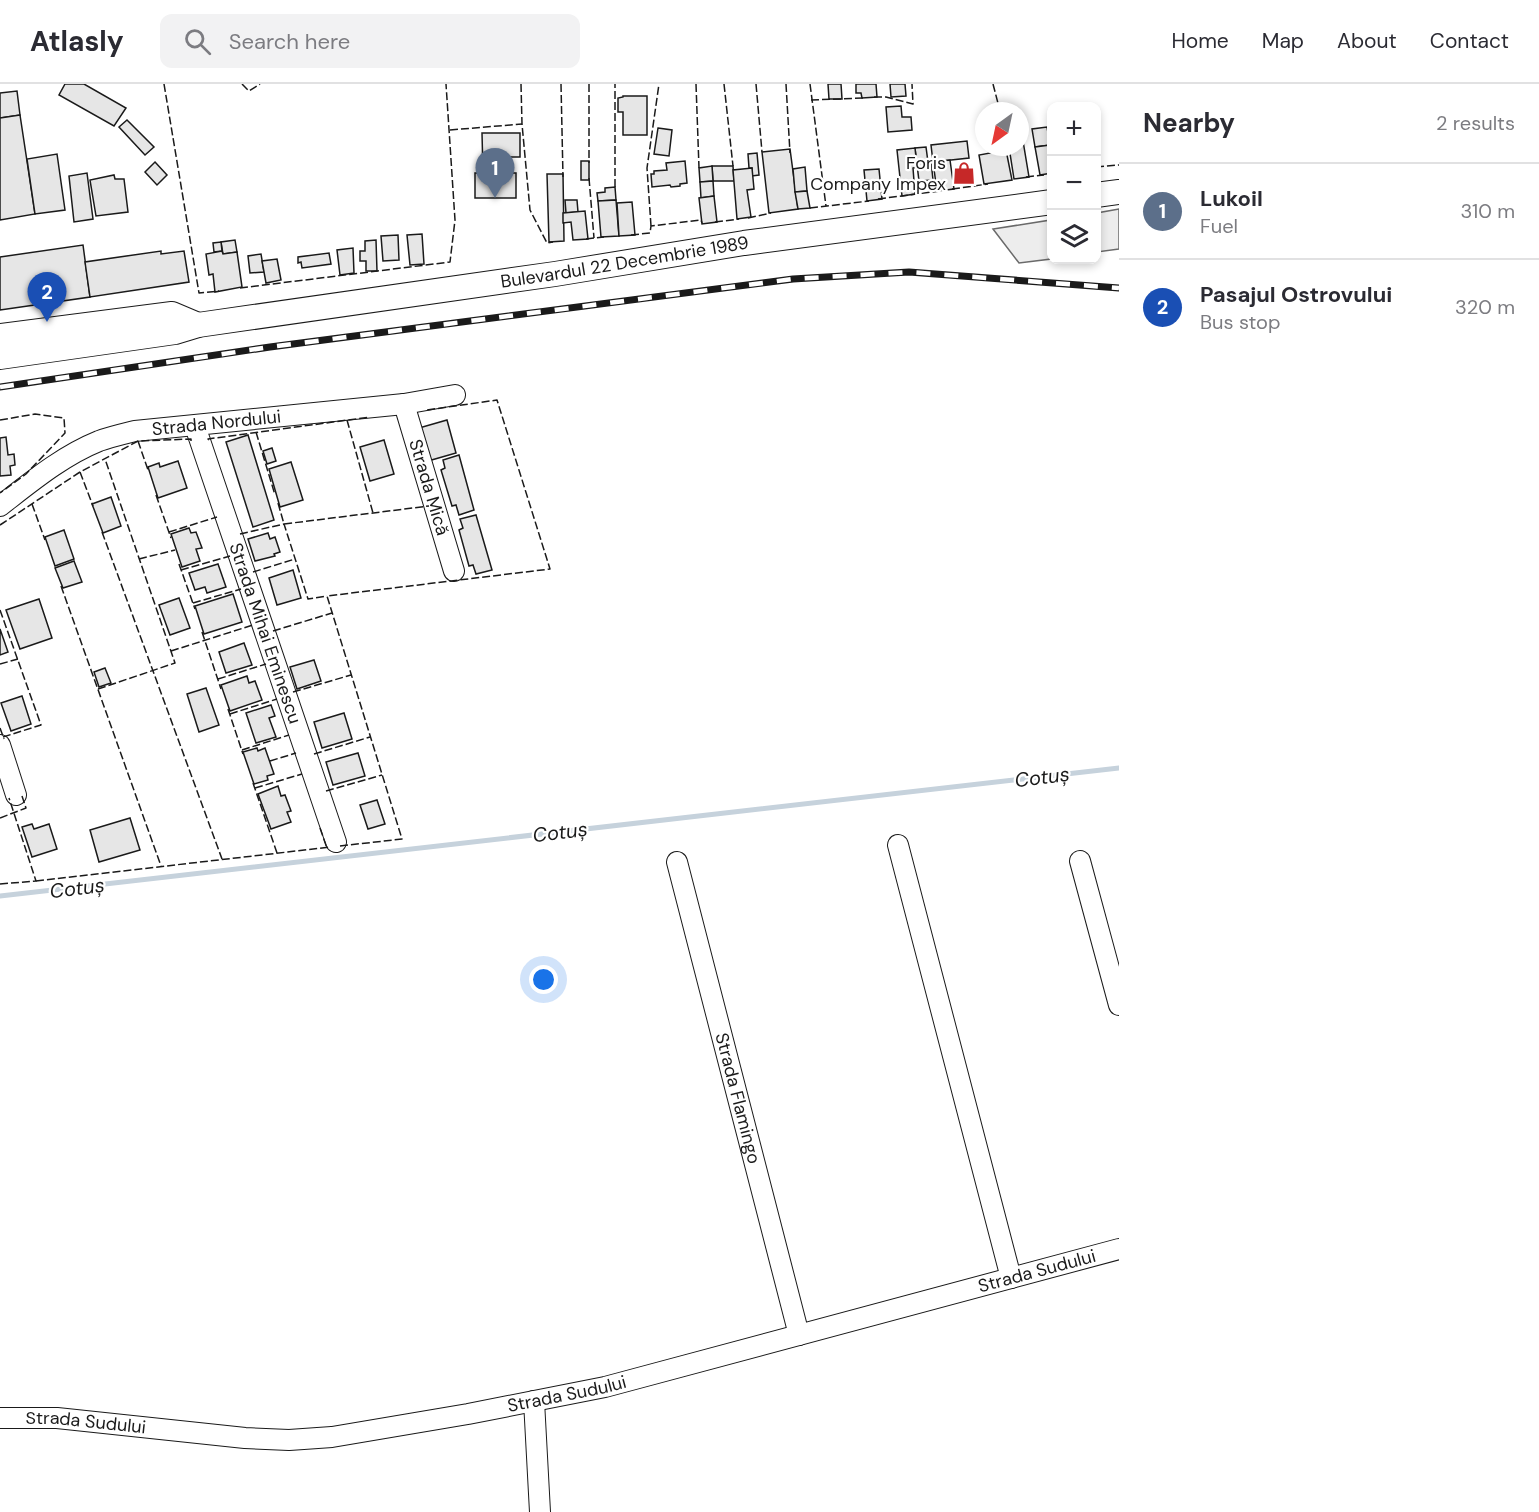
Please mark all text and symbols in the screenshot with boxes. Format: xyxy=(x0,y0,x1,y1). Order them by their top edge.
search box xyxy=(160,14,580,68)
text: Atlasly xyxy=(30,23,124,60)
icon: search xyxy=(181,25,214,58)
text: Search here xyxy=(229,27,350,56)
text: Home xyxy=(1171,27,1229,55)
text: Map xyxy=(1262,27,1304,55)
text: About xyxy=(1337,27,1397,55)
text: Contact xyxy=(1430,27,1509,55)
north arrow xyxy=(975,102,1029,156)
map controls xyxy=(1047,102,1101,264)
button: + xyxy=(1047,102,1101,156)
text: Nearby xyxy=(1143,106,1235,140)
text: 2 results xyxy=(1436,110,1515,136)
pin: 1 xyxy=(476,148,514,198)
place label: Foris Company Impex xyxy=(810,151,946,196)
button: − xyxy=(1047,156,1101,210)
shop icon: Foris Company Impex xyxy=(951,160,977,186)
text: Lukoil xyxy=(1200,184,1263,213)
text: 1 xyxy=(1159,198,1166,224)
text: 310 m xyxy=(1460,198,1515,224)
button: layers xyxy=(1047,210,1101,264)
text: Fuel xyxy=(1200,213,1238,239)
street label: Bulevardul 22 Decembrie 1989 xyxy=(499,230,750,294)
pin: 2 xyxy=(28,272,66,322)
text: Pasajul Ostrovului xyxy=(1200,280,1392,309)
text: 2 xyxy=(1157,294,1168,320)
text: 320 m xyxy=(1455,294,1515,320)
text: Bus stop xyxy=(1200,309,1280,335)
street label: Strada Nordului xyxy=(151,404,282,441)
street label: Strada Mică xyxy=(403,436,455,538)
street label: Strada Mihai Eminescu xyxy=(224,540,307,727)
water label: Cotuș xyxy=(1013,761,1071,793)
water label: Cotuș xyxy=(531,816,589,848)
water label: Cotuș xyxy=(48,872,106,904)
your location xyxy=(529,965,558,994)
street label: Strada Flamingo xyxy=(710,1030,766,1166)
street label: Strada Sudului xyxy=(975,1244,1098,1298)
street label: Strada Sudului xyxy=(505,1370,629,1418)
street label: Strada Sudului xyxy=(26,1406,147,1439)

